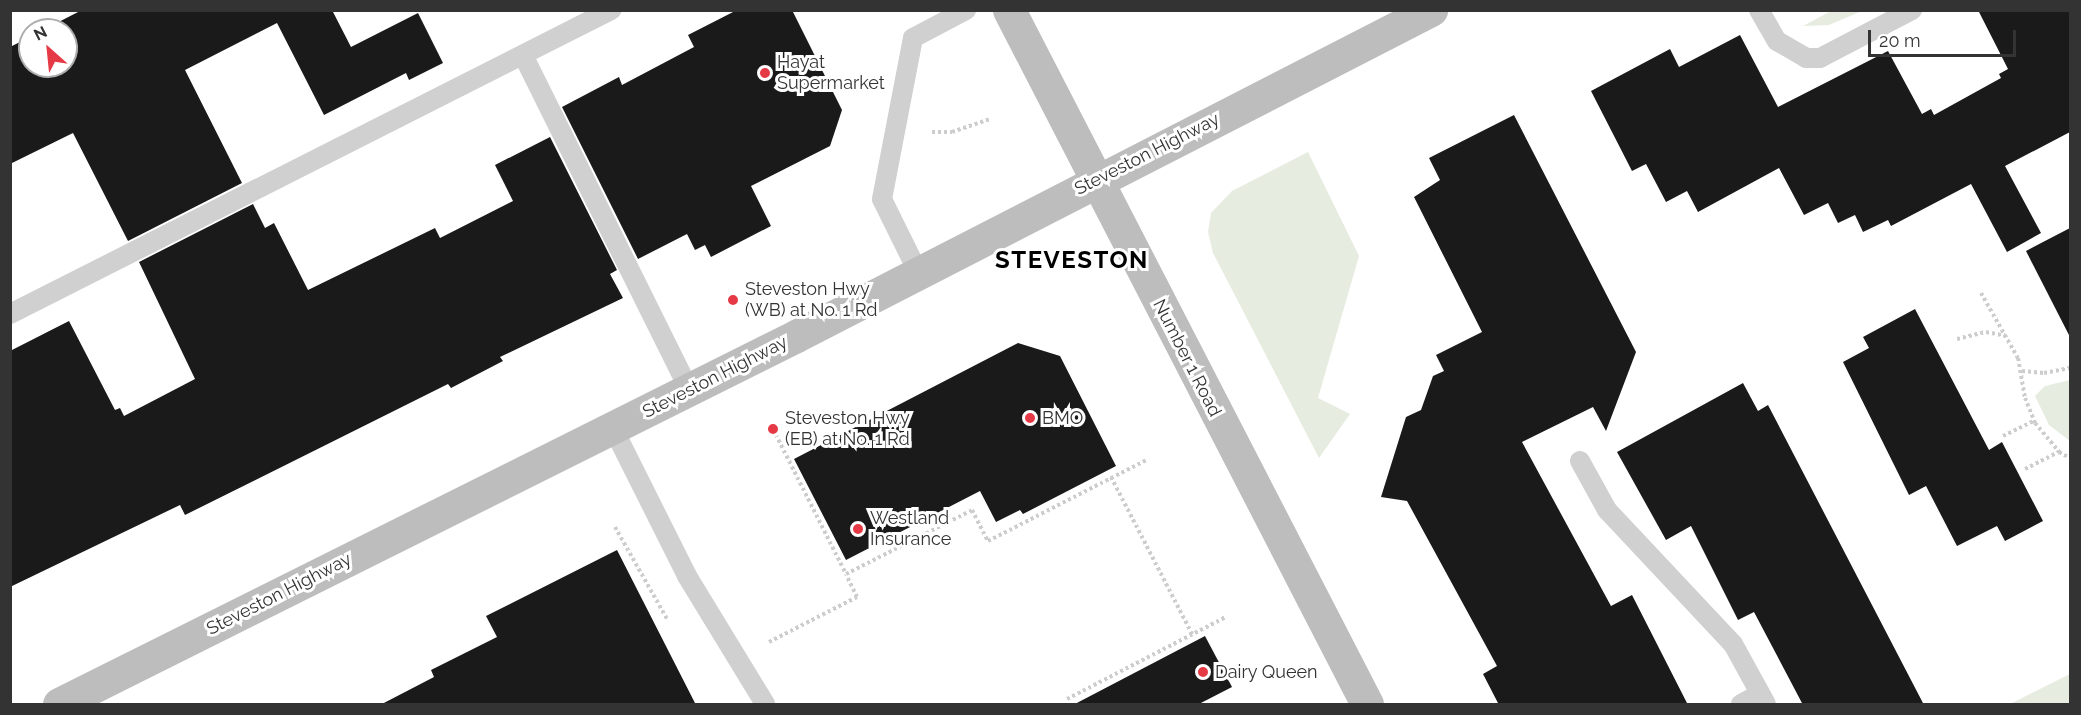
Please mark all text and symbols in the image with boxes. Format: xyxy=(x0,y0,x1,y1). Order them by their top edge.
north arrow xyxy=(18,18,78,78)
scale bar xyxy=(1871,18,2020,56)
text: N xyxy=(31,22,50,45)
text: 20 m xyxy=(1879,30,1921,51)
place label: Hayat Supermarket xyxy=(777,52,885,94)
marker: Hayat Supermarket xyxy=(758,66,772,80)
street label: Steveston Highway xyxy=(1071,108,1223,200)
district label: STEVESTON xyxy=(995,246,1149,274)
place label: Steveston Hwy (WB) at No. 1 Rd xyxy=(745,279,877,322)
marker: Steveston Hwy (WB) at No. 1 Rd xyxy=(726,293,740,307)
street label: Number 1 Road xyxy=(1148,296,1226,420)
street label: Steveston Highway xyxy=(639,331,791,423)
place label: BMO xyxy=(1042,407,1083,429)
place label: Steveston Hwy (EB) at No. 1 Rd xyxy=(785,408,910,450)
marker: BMO xyxy=(1023,411,1037,425)
marker: Steveston Hwy (EB) at No. 1 Rd xyxy=(766,422,780,436)
place label: Westland Insurance xyxy=(870,508,951,550)
marker: Westland Insurance xyxy=(851,522,865,536)
street label: Steveston Highway xyxy=(203,548,355,640)
place label: Dairy Queen xyxy=(1215,661,1318,683)
marker: Dairy Queen xyxy=(1196,665,1210,679)

